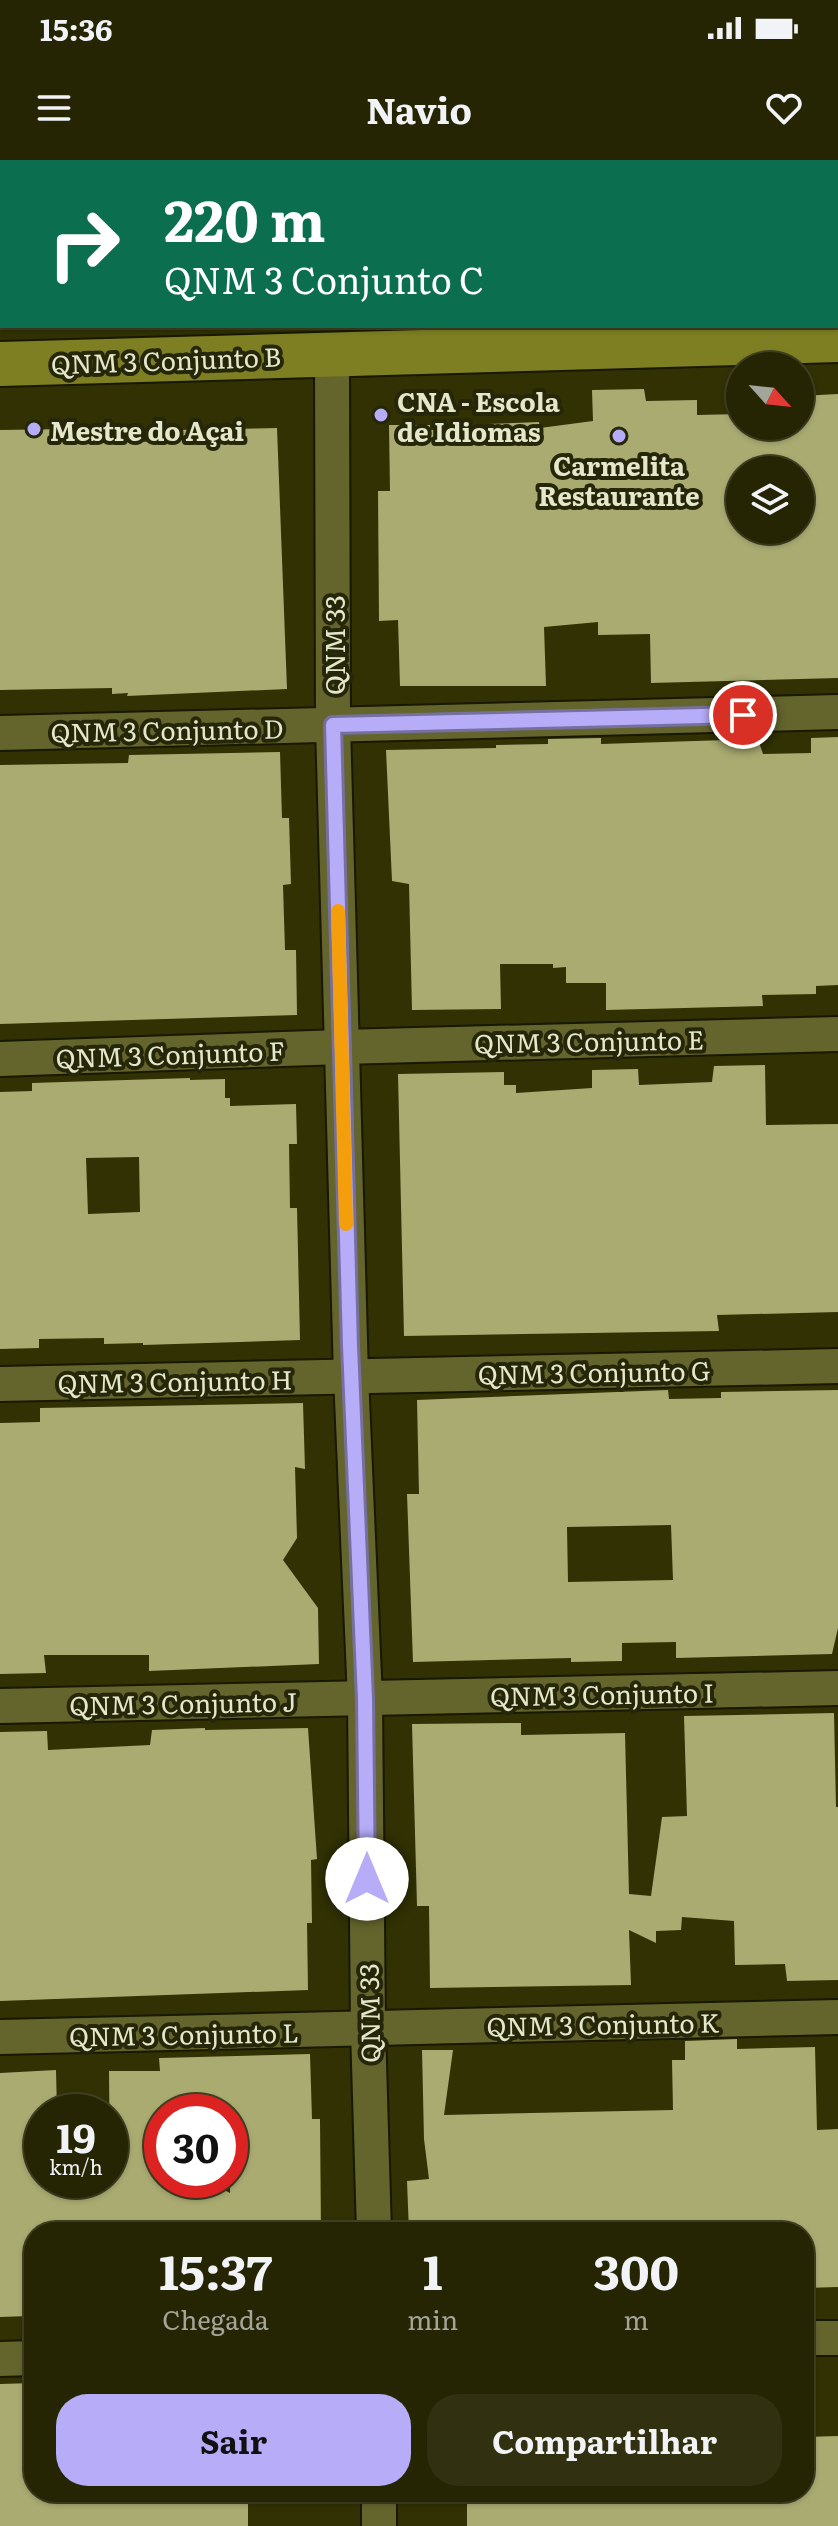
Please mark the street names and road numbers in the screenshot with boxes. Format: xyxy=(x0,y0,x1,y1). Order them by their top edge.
street label: QNM 3 Conjunto B xyxy=(50,335,282,383)
street label: QNM 33 xyxy=(314,595,353,695)
street label: QNM 3 Conjunto D xyxy=(50,707,284,751)
street label: QNM 3 Conjunto E xyxy=(474,1018,704,1062)
street label: QNM 3 Conjunto F xyxy=(55,1030,285,1076)
street label: QNM 3 Conjunto G xyxy=(477,1349,711,1393)
street label: QNM 3 Conjunto H xyxy=(57,1358,293,1402)
street label: QNM 3 Conjunto I xyxy=(490,1672,714,1714)
street label: QNM 3 Conjunto J xyxy=(69,1681,297,1723)
street label: QNM 33 xyxy=(348,1963,388,2063)
street label: QNM 3 Conjunto K xyxy=(486,2001,720,2045)
street label: QNM 3 Conjunto L xyxy=(69,2011,299,2055)

